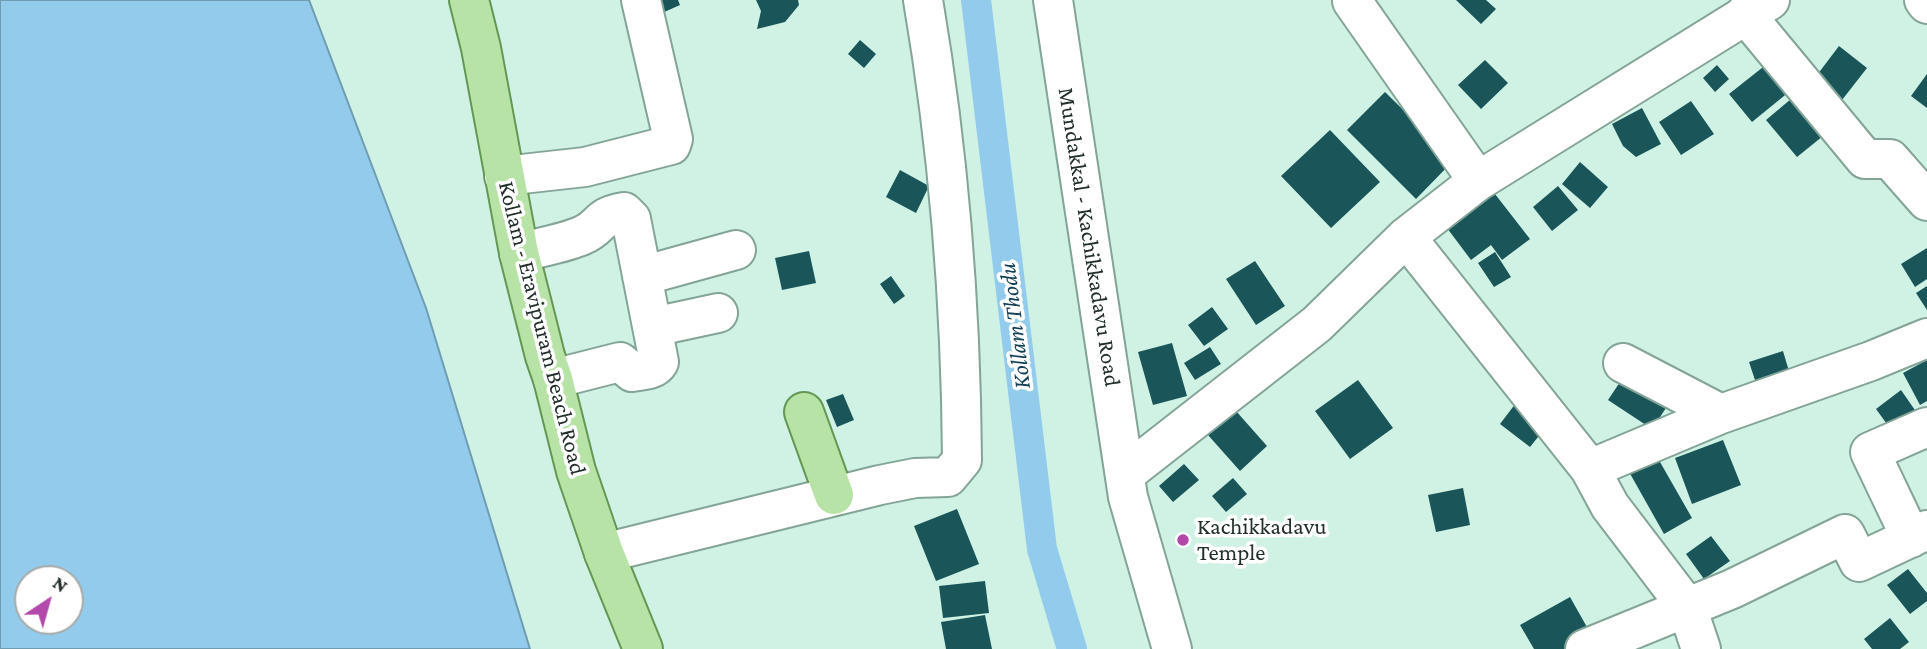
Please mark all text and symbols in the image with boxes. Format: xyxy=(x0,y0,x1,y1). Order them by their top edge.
street label: Mundakkal - Kachikkadavu Road xyxy=(1052,86,1126,388)
street label: Kollam - Eravipuram Beach Road xyxy=(492,178,592,478)
water label: Kollam Thodu xyxy=(993,261,1037,391)
place label: Kachikkadavu Temple xyxy=(1197,513,1326,567)
marker: Kachikkadavu Temple xyxy=(1175,532,1191,548)
north arrow xyxy=(14,565,84,635)
text: N xyxy=(49,572,72,597)

